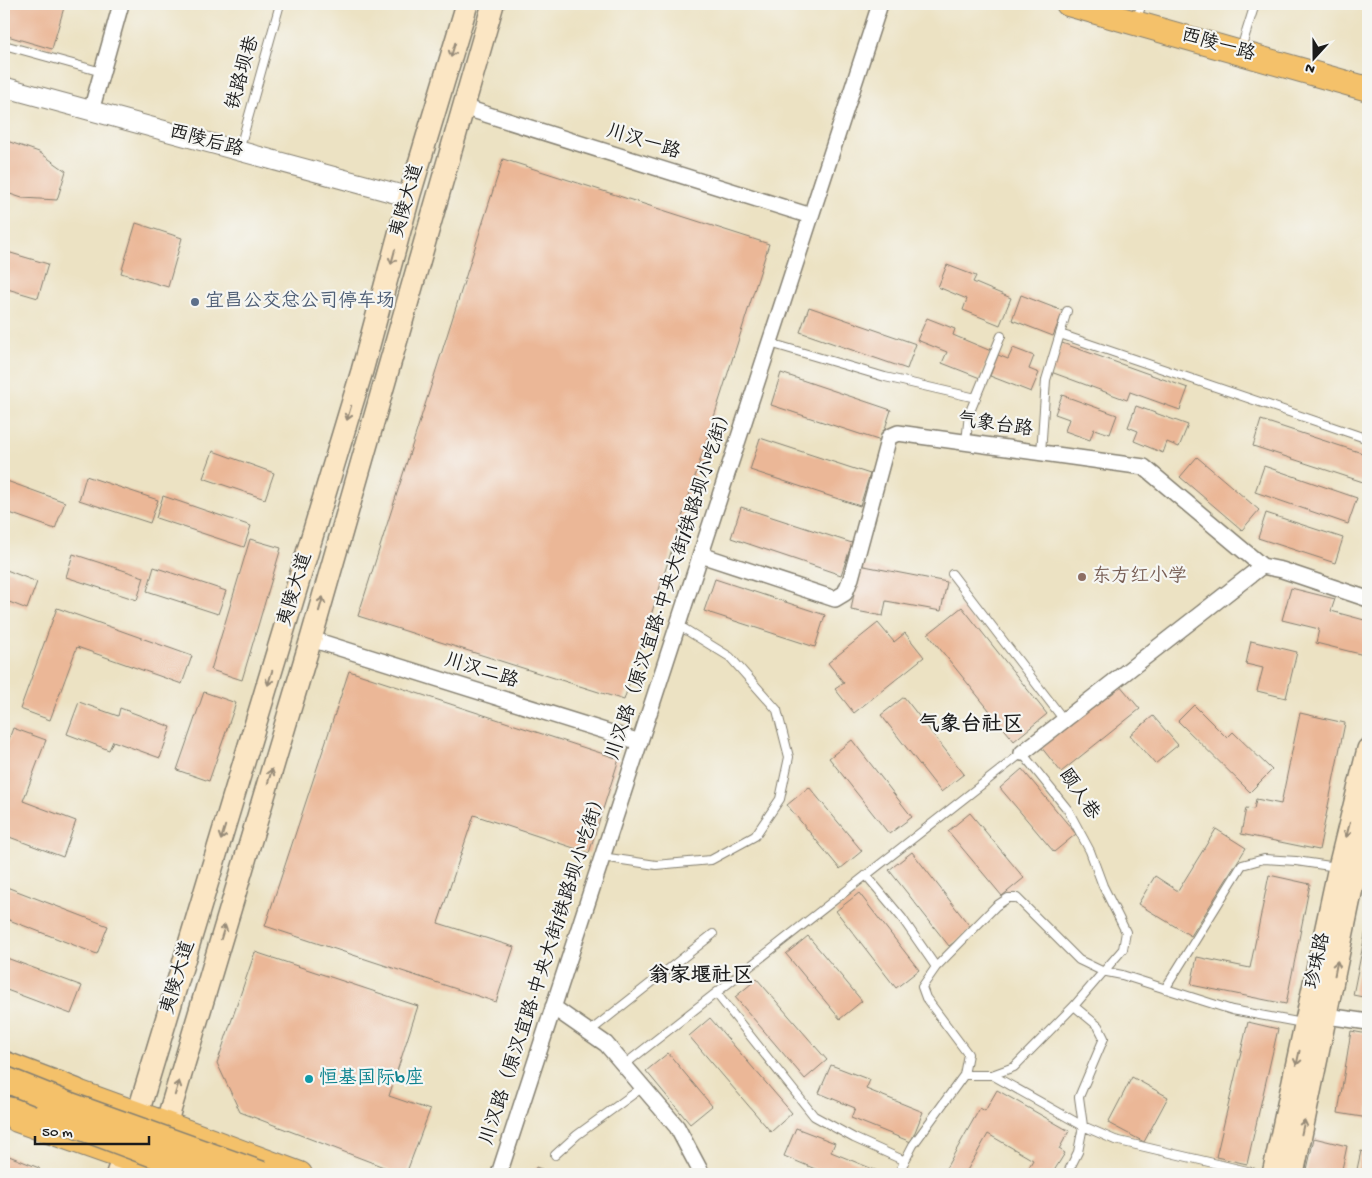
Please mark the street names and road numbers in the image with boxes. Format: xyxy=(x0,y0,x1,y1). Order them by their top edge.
street label: 西陵一路 xyxy=(1178,24,1258,68)
street label: 铁路坝巷 xyxy=(222,33,266,113)
street label: 西陵后路 xyxy=(166,120,246,163)
street label: 川汉一路 xyxy=(603,120,683,165)
street label: 夷陵大道 xyxy=(386,161,430,241)
street label: 川汉路（原汉宜路·中央大街/铁路坝小吃街） xyxy=(602,402,739,763)
street label: 气象台路 xyxy=(956,408,1034,443)
street label: 夷陵大道 xyxy=(273,550,318,630)
street label: 川汉二路 xyxy=(441,649,521,694)
street label: 颐人巷 xyxy=(1053,764,1104,825)
street label: 川汉路（原汉宜路·中央大街/铁路坝小吃街） xyxy=(476,787,613,1148)
street label: 珍珠路 xyxy=(1301,931,1336,991)
street label: 夷陵大道 xyxy=(156,938,201,1018)

